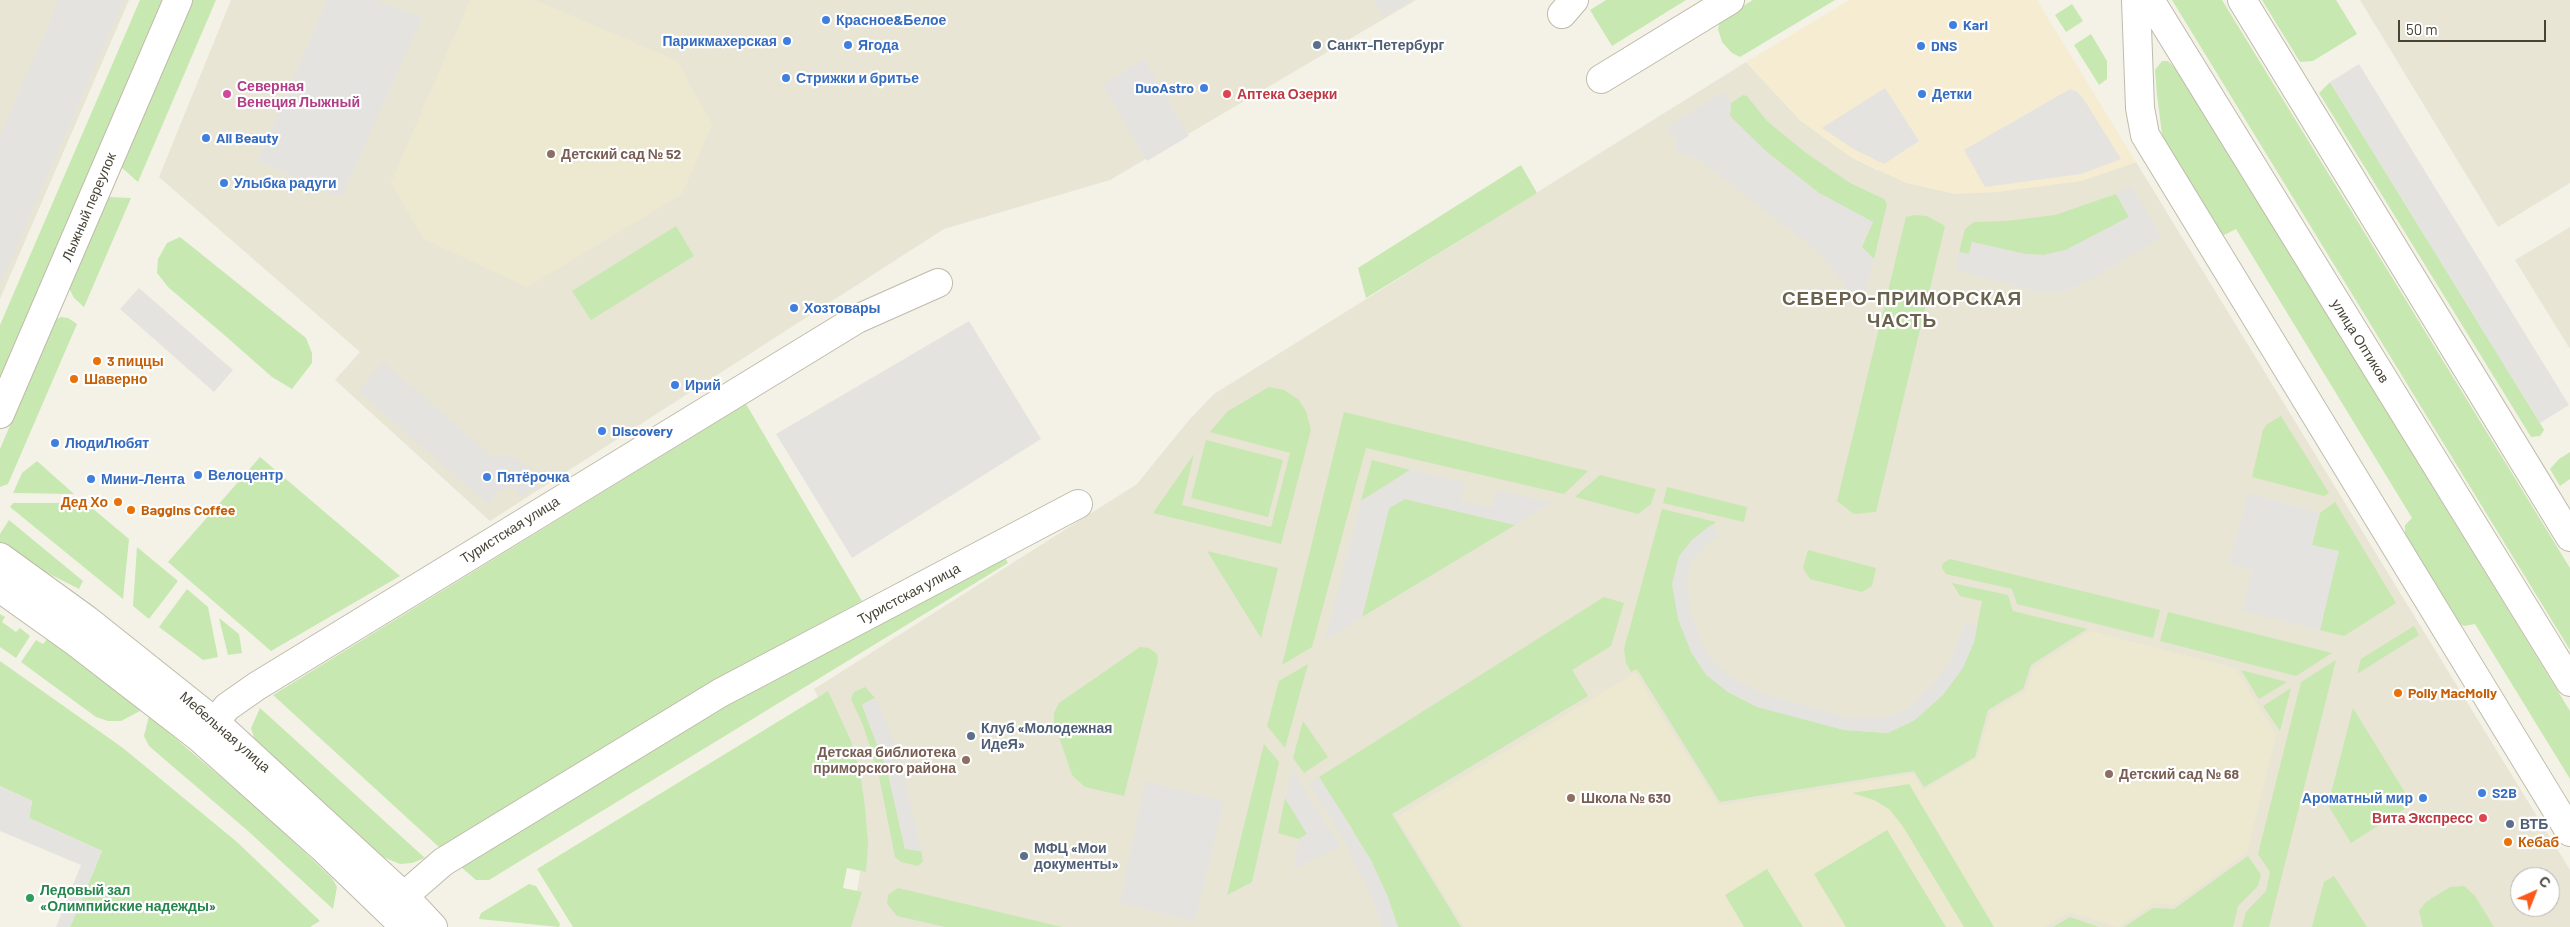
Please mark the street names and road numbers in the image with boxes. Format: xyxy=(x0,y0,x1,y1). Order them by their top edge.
street label: Лыжный переулок xyxy=(58,150,120,264)
street label: улица Оптиков xyxy=(2328,296,2392,386)
street label: Туристская улица xyxy=(457,493,563,567)
street label: Туристская улица xyxy=(855,560,963,628)
street label: Мебельная улица xyxy=(176,688,274,776)

